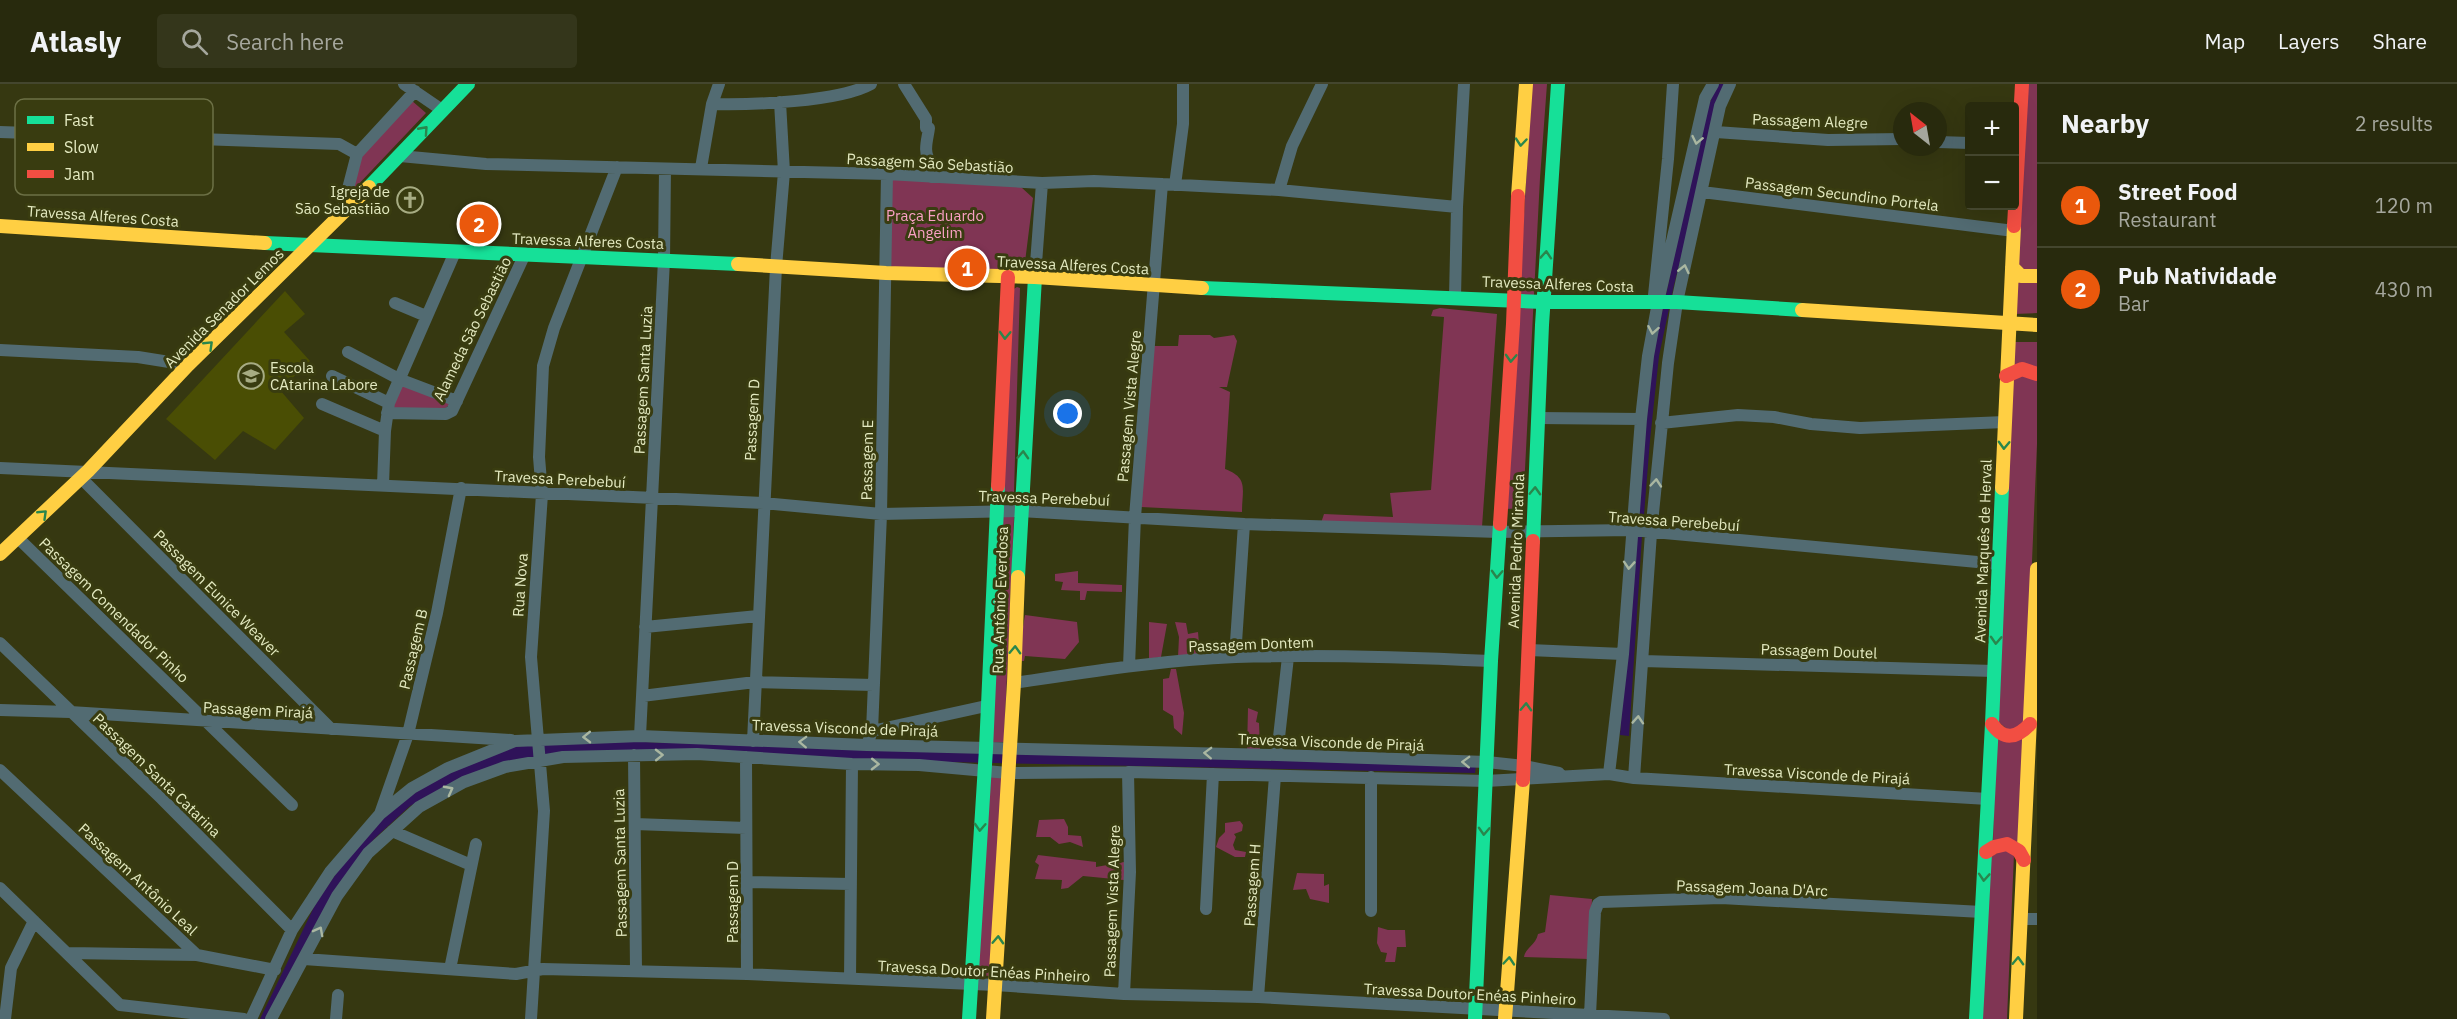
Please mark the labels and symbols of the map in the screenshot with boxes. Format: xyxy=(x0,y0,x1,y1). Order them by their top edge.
legend xyxy=(15,99,213,195)
north arrow xyxy=(1893,102,1947,156)
street label: Passagem Alegre xyxy=(1752,109,1868,133)
text: Fast xyxy=(64,110,94,130)
one-way arrow xyxy=(417,126,428,137)
one-way arrow xyxy=(1691,135,1704,145)
text: Slow xyxy=(64,137,99,157)
one-way arrow xyxy=(1515,138,1528,147)
street label: Passagem São Sebastião xyxy=(846,149,1014,177)
text: Jam xyxy=(64,164,95,184)
street label: Passagem Secundino Portela xyxy=(1744,173,1940,215)
place label: Igreja de São Sebastião xyxy=(295,182,390,218)
church icon: Igreja de São Sebastião xyxy=(395,185,425,215)
street label: Travessa Alferes Costa xyxy=(26,201,180,231)
pin: 2 xyxy=(460,202,498,246)
park label: Praça Eduardo Angelim xyxy=(886,206,984,242)
street label: Travessa Alferes Costa xyxy=(512,229,664,253)
street label: Avenida Senador Lemos xyxy=(160,244,288,372)
pin: 1 xyxy=(948,246,986,291)
one-way arrow xyxy=(1540,250,1553,259)
street label: Travessa Alferes Costa xyxy=(996,252,1150,278)
street label: Alameda São Sebastião xyxy=(429,254,515,404)
one-way arrow xyxy=(1677,265,1690,275)
street label: Travessa Alferes Costa xyxy=(1482,272,1634,296)
street label: Passagem Santa Luzia xyxy=(630,305,656,455)
one-way arrow xyxy=(1647,324,1660,334)
street label: Passagem Vista Alegre xyxy=(1113,329,1145,483)
one-way arrow xyxy=(999,331,1012,340)
one-way arrow xyxy=(202,341,212,352)
one-way arrow xyxy=(1505,354,1518,363)
place label: Escola CAtarina Labore xyxy=(270,358,378,394)
school or university icon: Escola CAtarina Labore xyxy=(236,361,266,391)
street label: Passagem D xyxy=(740,378,764,462)
your location xyxy=(1053,399,1082,428)
street label: Passagem E xyxy=(857,419,877,501)
one-way arrow xyxy=(1998,440,2010,449)
one-way arrow xyxy=(1016,451,1029,460)
street label: Avenida Marquês de Herval xyxy=(1970,459,1996,643)
street label: Travessa Perebebuí xyxy=(494,466,626,492)
street label: Avenida Pedro Miranda xyxy=(1504,473,1528,629)
one-way arrow xyxy=(1649,479,1662,488)
street label: Travessa Perebebuí xyxy=(978,486,1110,510)
one-way arrow xyxy=(1529,487,1542,496)
street label: Travessa Perebebuí xyxy=(1608,507,1740,535)
one-way arrow xyxy=(36,511,47,522)
street label: Passagem Eunice Weaver xyxy=(150,526,285,661)
street label: Rua Antônio Everdosa xyxy=(988,526,1012,674)
street label: Passagem Comendador Pinho xyxy=(35,533,193,687)
street label: Rua Nova xyxy=(508,553,532,617)
one-way arrow xyxy=(1623,561,1636,570)
one-way arrow xyxy=(1490,569,1503,578)
street label: Passagem B xyxy=(395,607,431,691)
street label: Passagem Dontem xyxy=(1188,632,1314,656)
one-way arrow xyxy=(1989,635,2002,644)
street label: Passagem Doutel xyxy=(1760,639,1878,663)
one-way arrow xyxy=(1009,646,1021,655)
street label: Passagem Pirajá xyxy=(202,698,314,722)
one-way arrow xyxy=(1520,703,1533,712)
street label: Passagem Santa Catarina xyxy=(89,709,225,841)
street label: Travessa Visconde de Pirajá xyxy=(752,715,938,741)
one-way arrow xyxy=(1631,715,1644,724)
street label: Travessa Visconde de Pirajá xyxy=(1238,729,1424,755)
one-way arrow xyxy=(582,731,591,744)
one-way arrow xyxy=(798,736,807,749)
one-way arrow xyxy=(1203,747,1212,760)
one-way arrow xyxy=(655,749,664,761)
one-way arrow xyxy=(1461,755,1470,768)
one-way arrow xyxy=(870,758,879,770)
street label: Travessa Visconde de Pirajá xyxy=(1723,760,1911,788)
one-way arrow xyxy=(442,786,453,797)
street label: Passagem Santa Luzia xyxy=(609,788,631,938)
street label: Passagem Antônio Leal xyxy=(75,819,201,939)
one-way arrow xyxy=(973,822,986,831)
street label: Passagem Vista Alegre xyxy=(1100,824,1124,978)
one-way arrow xyxy=(1477,827,1490,836)
street label: Passagem H xyxy=(1240,843,1264,927)
street label: Passagem D xyxy=(723,861,742,943)
one-way arrow xyxy=(1978,872,1991,881)
street label: Passagem Joana D'Arc xyxy=(1676,876,1829,900)
one-way arrow xyxy=(312,927,323,937)
one-way arrow xyxy=(991,935,1004,944)
street label: Travessa Doutor Enéas Pinheiro xyxy=(877,956,1091,986)
one-way arrow xyxy=(1502,956,1515,965)
one-way arrow xyxy=(2012,956,2025,965)
street label: Travessa Doutor Enéas Pinheiro xyxy=(1363,979,1577,1009)

